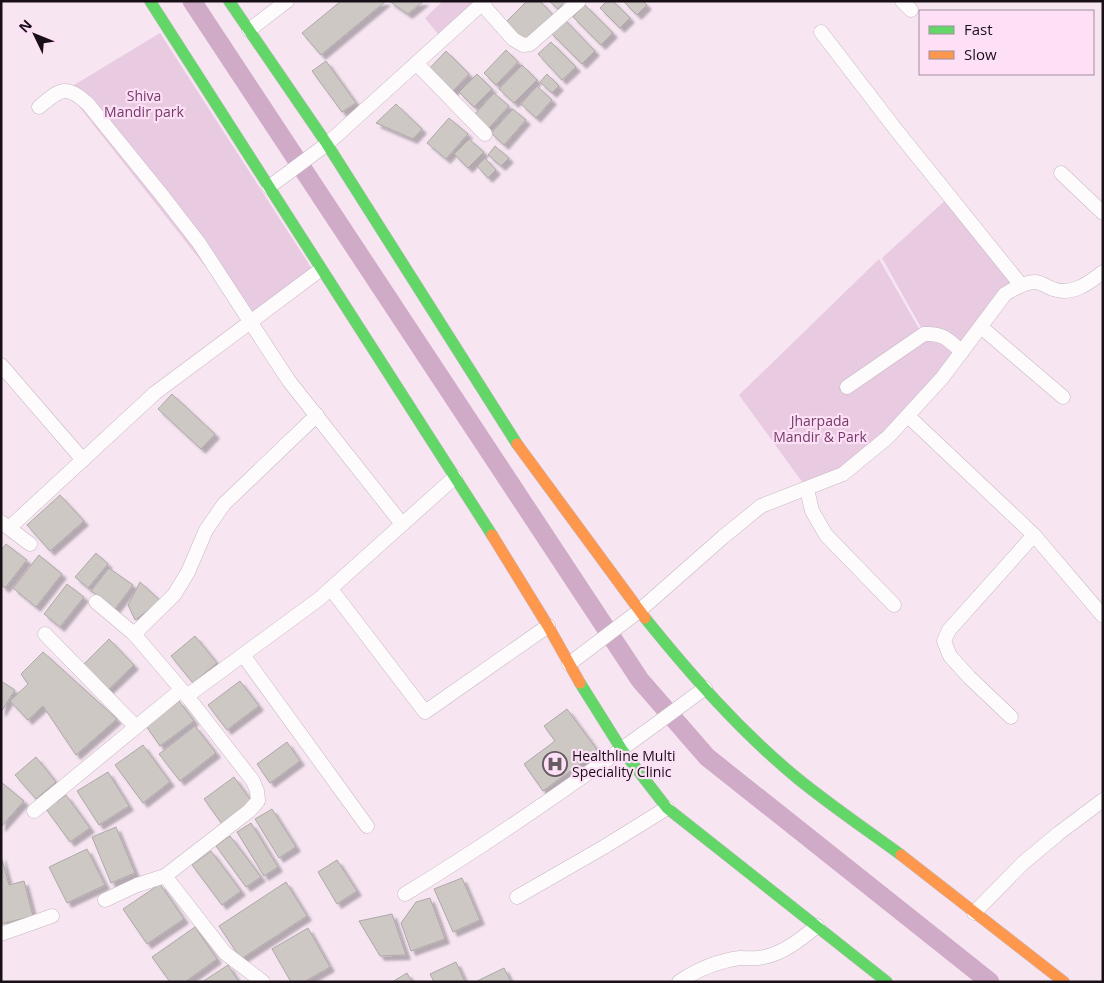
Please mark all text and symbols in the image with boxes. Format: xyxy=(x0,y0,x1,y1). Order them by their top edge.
north arrow xyxy=(10,10,60,60)
legend xyxy=(919,10,1094,75)
text: N xyxy=(14,15,36,36)
text: Fast xyxy=(964,19,993,39)
text: Slow xyxy=(964,44,997,64)
park label: Shiva Mandir park xyxy=(104,86,185,121)
park label: Jharpada Mandir & Park xyxy=(773,411,867,446)
place label: Healthline Multi Speciality Clinic xyxy=(572,746,675,781)
hospital icon: Healthline Multi Speciality Clinic xyxy=(542,751,568,777)

